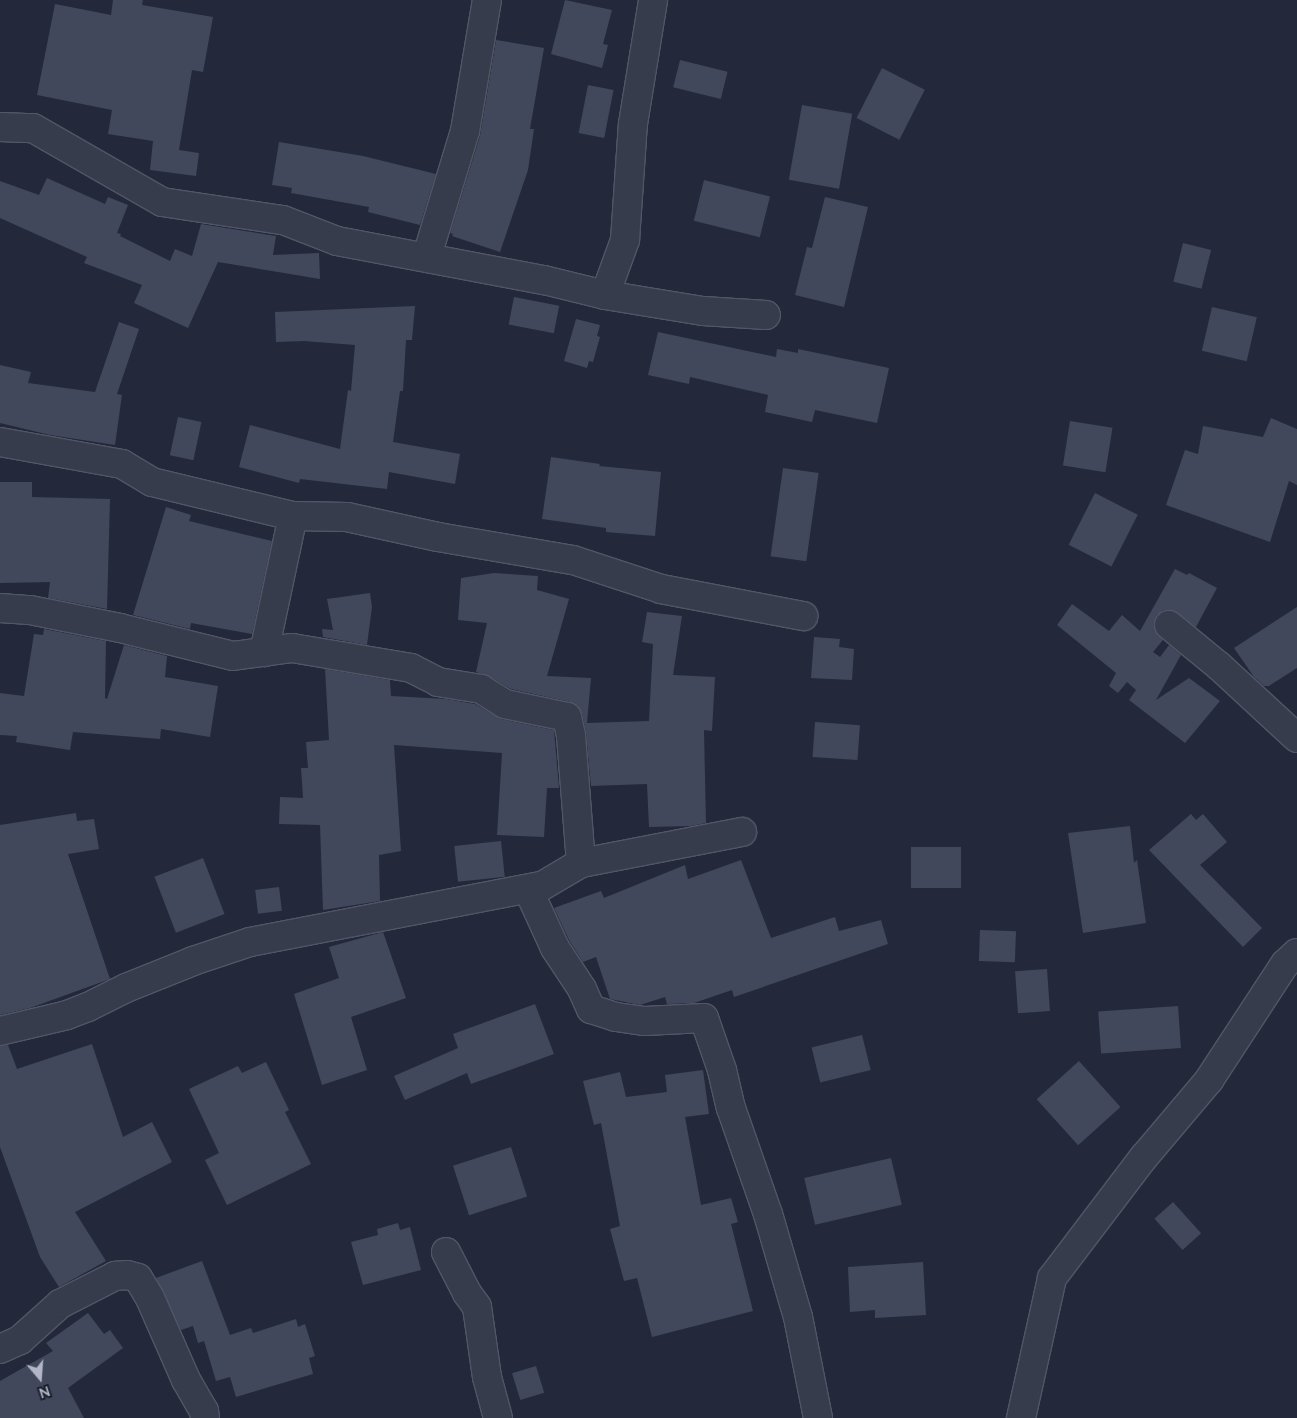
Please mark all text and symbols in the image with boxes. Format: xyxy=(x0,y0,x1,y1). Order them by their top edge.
north arrow xyxy=(15,1353,65,1403)
text: N xyxy=(37,1382,52,1402)

